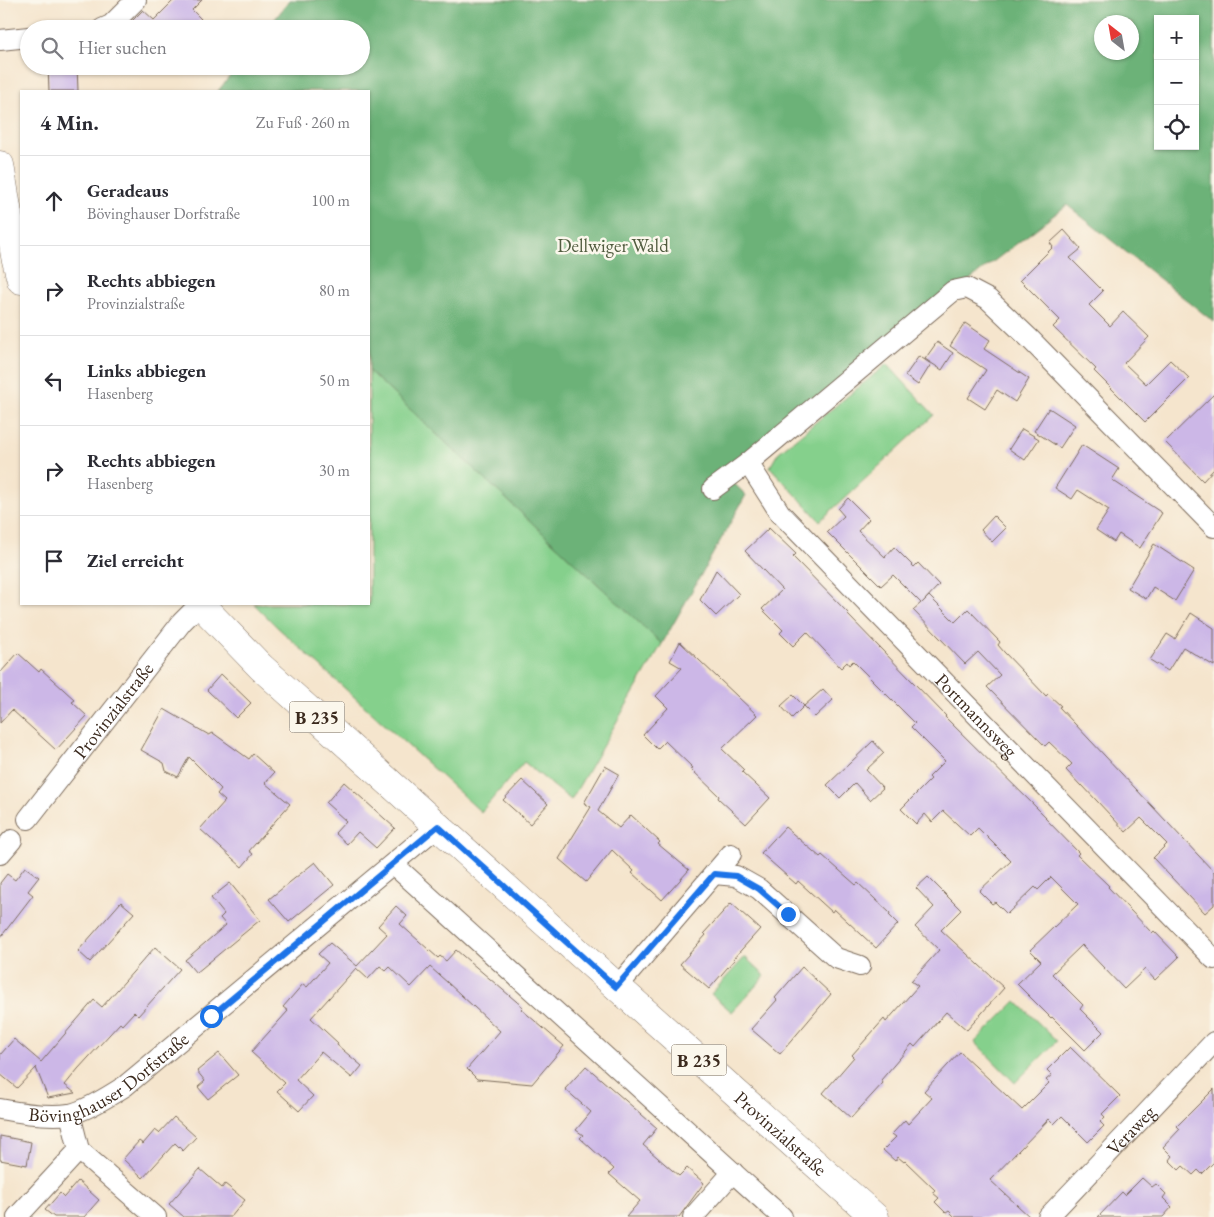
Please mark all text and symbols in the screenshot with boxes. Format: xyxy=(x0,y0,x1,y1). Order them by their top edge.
north arrow xyxy=(1094,15,1139,60)
map controls xyxy=(1154,15,1199,150)
button: + xyxy=(1154,15,1199,60)
search box xyxy=(20,20,370,75)
icon: search xyxy=(38,34,66,62)
text: Hier suchen xyxy=(78,35,167,60)
button: − xyxy=(1154,60,1199,105)
button: locate xyxy=(1154,105,1199,150)
text: 4 Min. xyxy=(40,109,99,136)
text: Zu Fuß · 260 m xyxy=(256,112,350,133)
text: Geradeaus xyxy=(87,178,169,203)
icon: ahead xyxy=(40,187,68,215)
text: 100 m xyxy=(311,190,350,211)
text: Bövinghauser Dorfstraße xyxy=(87,203,240,224)
park label: Dellwiger Wald xyxy=(557,233,669,258)
text: Rechts abbiegen xyxy=(87,268,216,293)
icon: right xyxy=(40,277,68,305)
text: 80 m xyxy=(319,280,350,301)
text: Provinzialstraße xyxy=(87,293,185,314)
text: Links abbiegen xyxy=(87,358,206,383)
icon: left xyxy=(40,367,68,395)
text: 50 m xyxy=(319,370,350,391)
text: Hasenberg xyxy=(87,383,153,404)
text: Rechts abbiegen xyxy=(87,448,216,473)
icon: right xyxy=(40,457,68,485)
text: 30 m xyxy=(319,460,350,481)
text: Hasenberg xyxy=(87,473,153,494)
icon: arrive xyxy=(40,547,68,575)
text: Ziel erreicht xyxy=(87,548,184,573)
street label: Provinzialstraße xyxy=(67,657,159,764)
street label: Portmannsweg xyxy=(930,668,1024,763)
road number: B 235 xyxy=(290,702,344,732)
route end xyxy=(777,903,800,926)
route start xyxy=(200,1005,223,1028)
street label: Bövinghauser Dorfstraße xyxy=(27,1026,193,1128)
road number: B 235 xyxy=(672,1044,726,1076)
street label: Provinzialstraße xyxy=(729,1085,833,1181)
street label: Veraweg xyxy=(1101,1099,1161,1160)

